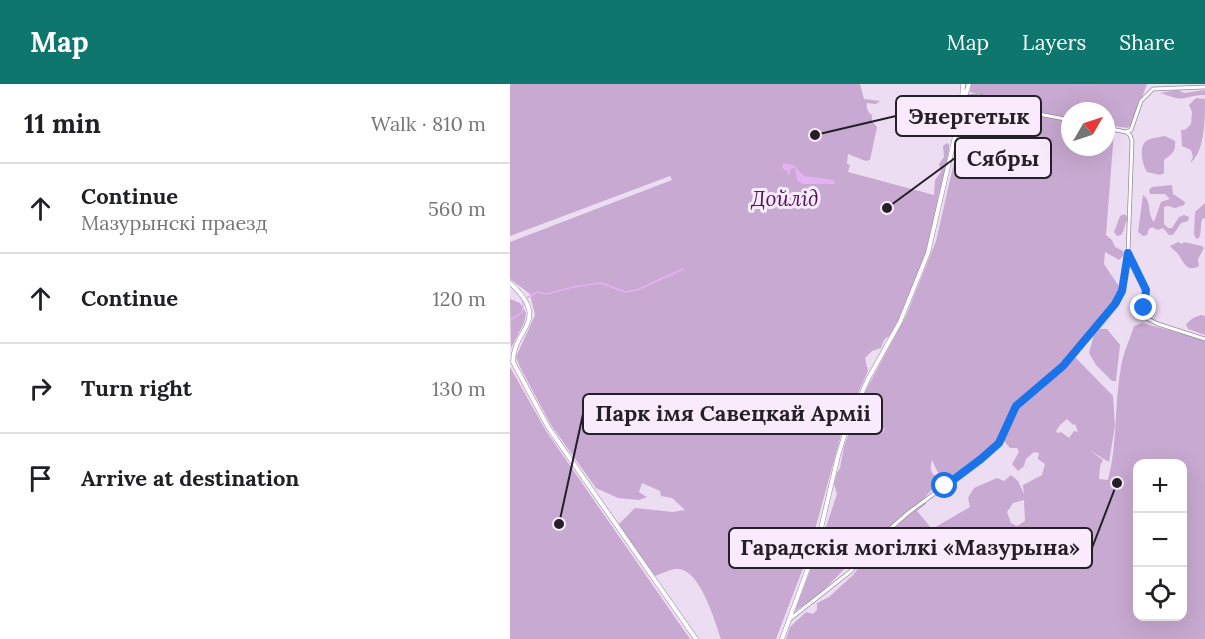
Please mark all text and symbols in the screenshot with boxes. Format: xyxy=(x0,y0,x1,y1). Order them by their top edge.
text: Map xyxy=(30,24,89,60)
text: Map xyxy=(946,29,989,56)
text: Layers xyxy=(1022,29,1086,56)
text: Share xyxy=(1119,29,1175,56)
callout: Энергетык xyxy=(896,96,1041,136)
text: Энергетык xyxy=(908,102,1030,130)
north arrow xyxy=(1061,102,1115,156)
text: 11 min xyxy=(24,107,101,140)
text: Walk · 810 m xyxy=(371,111,486,136)
callout: Сябры xyxy=(955,138,1051,178)
text: Сябры xyxy=(967,144,1039,172)
text: Continue xyxy=(81,182,178,210)
park label: Дойлід xyxy=(751,185,818,212)
icon: ahead xyxy=(24,192,57,225)
text: 560 m xyxy=(428,196,486,221)
text: Мазурынскі праезд xyxy=(81,210,267,235)
icon: ahead xyxy=(24,282,57,315)
text: Continue xyxy=(81,284,178,312)
text: 120 m xyxy=(432,286,486,311)
route end xyxy=(1130,294,1156,320)
icon: right xyxy=(24,372,57,405)
text: Turn right xyxy=(81,374,192,402)
text: 130 m xyxy=(432,376,486,401)
callout: Парк імя Савецкай Арміі xyxy=(583,394,882,434)
text: Парк імя Савецкай Арміі xyxy=(595,399,871,427)
map controls xyxy=(1133,459,1187,621)
button: + xyxy=(1133,459,1187,513)
icon: arrive xyxy=(24,462,57,495)
text: Arrive at destination xyxy=(81,464,299,492)
route start xyxy=(931,472,957,498)
button: − xyxy=(1133,513,1187,567)
callout: Гарадскія могілкі «Мазурына» xyxy=(729,528,1092,568)
text: Гарадскія могілкі «Мазурына» xyxy=(740,533,1080,561)
button: locate xyxy=(1133,567,1187,621)

